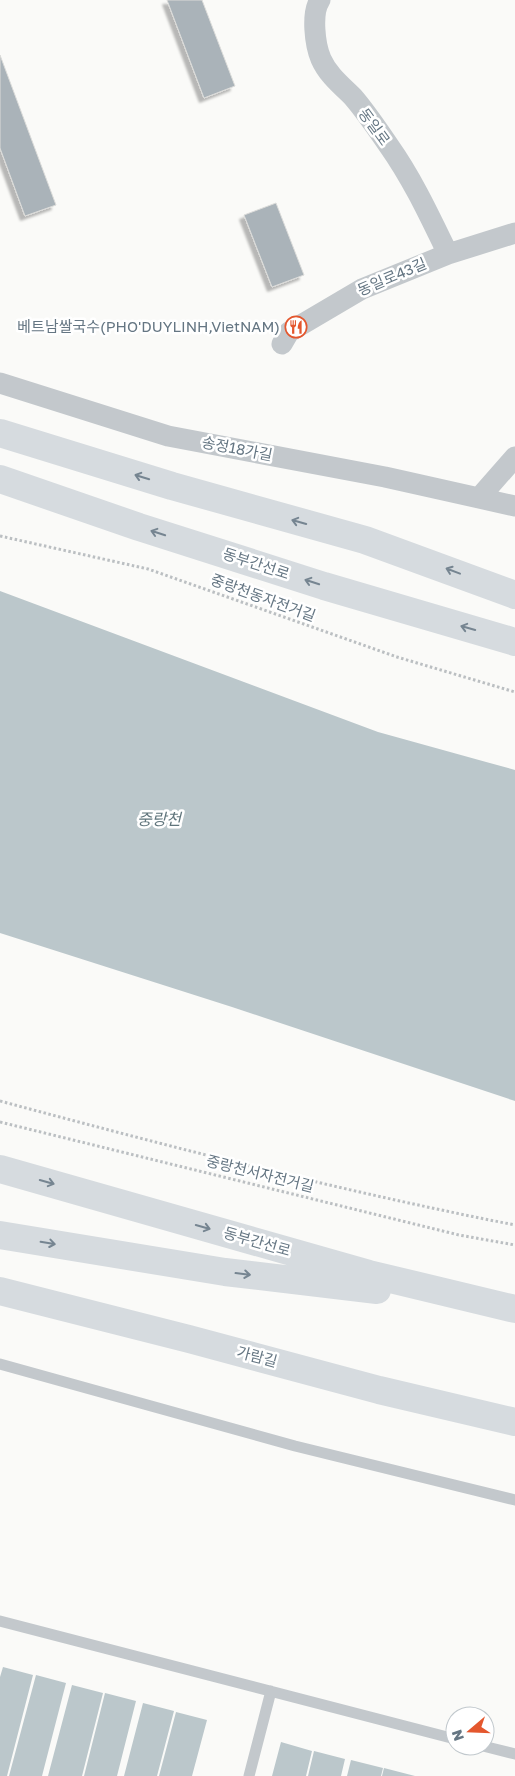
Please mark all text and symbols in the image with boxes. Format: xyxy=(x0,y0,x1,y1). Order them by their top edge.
street label: 동일로 xyxy=(355,104,394,148)
street label: 동일로43길 xyxy=(354,254,429,299)
restaurant icon: 베트남쌀국수(PHO'DUYLINH,VietNAM) xyxy=(284,315,308,339)
place label: 베트남쌀국수(PHO'DUYLINH,VietNAM) xyxy=(17,317,280,335)
street label: 송정18가길 xyxy=(200,432,274,464)
one-way arrow xyxy=(135,471,151,481)
one-way arrow xyxy=(291,516,307,526)
one-way arrow xyxy=(150,527,166,537)
street label: 동부간선로 xyxy=(221,544,292,582)
one-way arrow xyxy=(446,566,461,576)
street label: 중랑천동자전거길 xyxy=(208,570,318,624)
one-way arrow xyxy=(305,577,321,587)
one-way arrow xyxy=(461,623,477,633)
water label: 중랑천 xyxy=(137,809,183,829)
street label: 중랑천서자전거길 xyxy=(205,1151,316,1195)
one-way arrow xyxy=(38,1178,54,1187)
one-way arrow xyxy=(195,1222,211,1232)
street label: 동부간선로 xyxy=(222,1223,293,1259)
one-way arrow xyxy=(40,1238,56,1248)
one-way arrow xyxy=(235,1269,251,1279)
street label: 가람길 xyxy=(235,1342,280,1370)
north arrow xyxy=(445,1706,495,1756)
text: N xyxy=(447,1728,467,1743)

